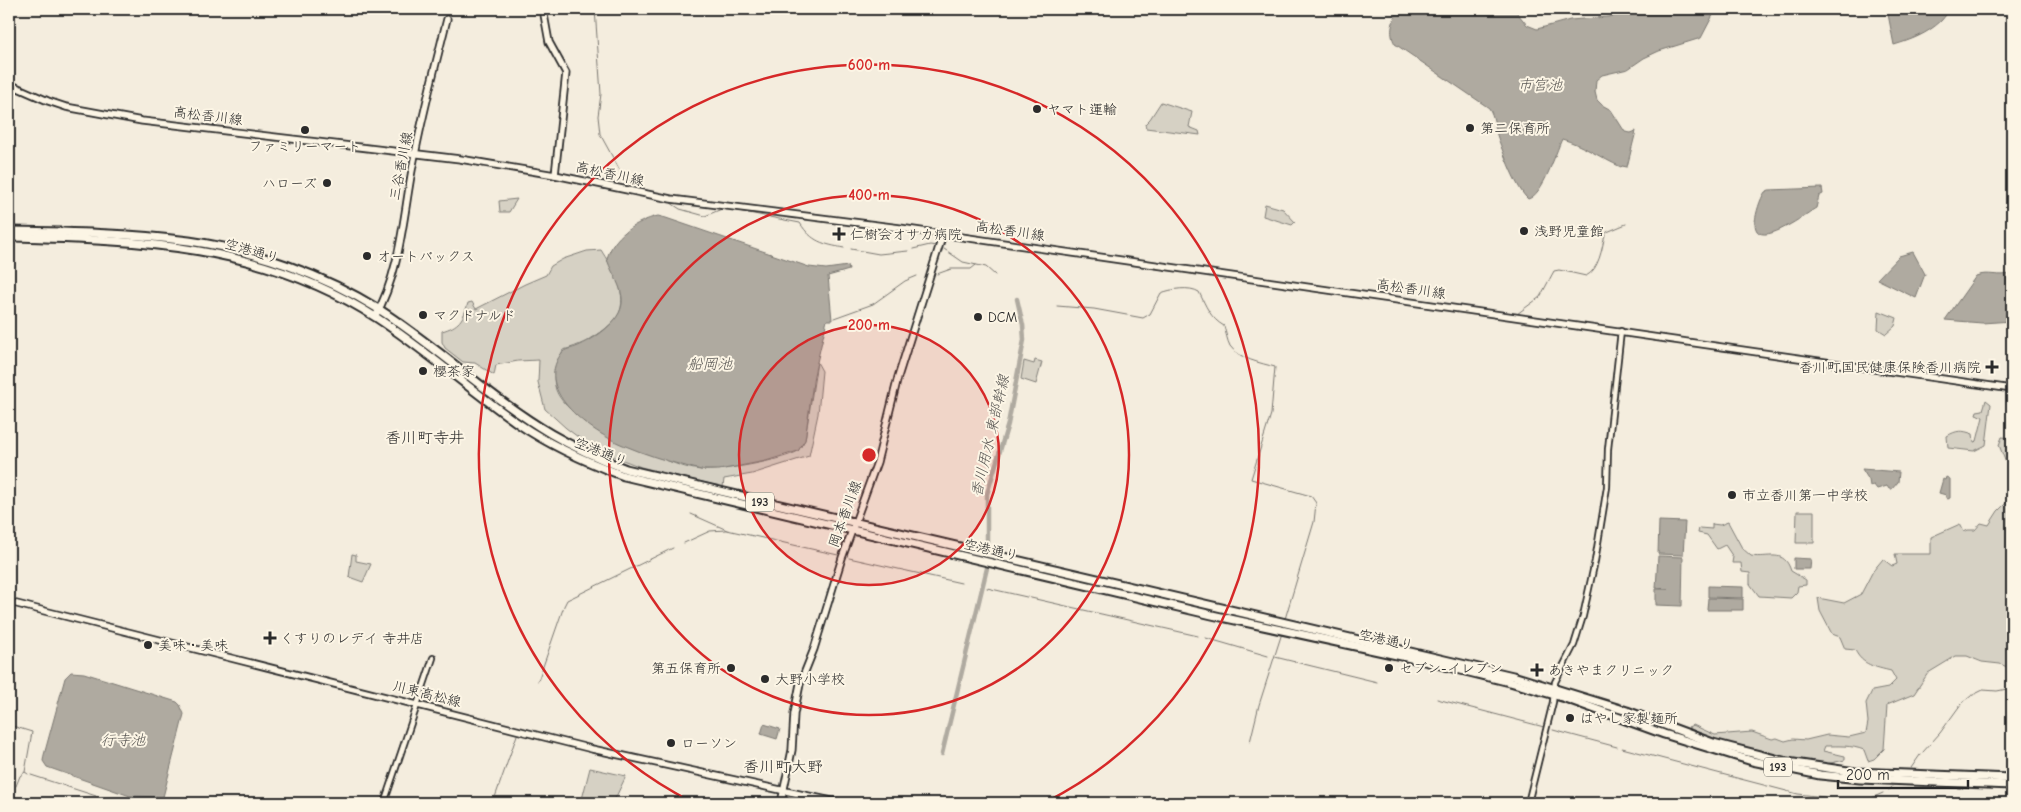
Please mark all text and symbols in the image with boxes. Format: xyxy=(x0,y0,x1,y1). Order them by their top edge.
text: 600 m xyxy=(848,56,890,74)
water label: 市宮池 xyxy=(1517,76,1563,94)
place label: ヤマト運輸 xyxy=(1047,101,1117,118)
street label: 高松香川線 xyxy=(172,103,244,129)
marker: ヤマト運輸 xyxy=(1031,103,1043,115)
place label: 第二保育所 xyxy=(1480,120,1550,137)
marker: 第二保育所 xyxy=(1464,122,1476,134)
marker: ファミリーマート xyxy=(299,124,311,136)
street label: 三谷香川線 xyxy=(386,130,416,202)
place label: ファミリーマート xyxy=(249,138,361,155)
street label: 高松香川線 xyxy=(574,158,646,190)
place label: ハローズ xyxy=(262,175,317,192)
marker: ハローズ xyxy=(321,177,333,189)
text: 400 m xyxy=(848,186,890,204)
street label: 高松香川線 xyxy=(974,218,1046,244)
place label: 浅野児童館 xyxy=(1534,223,1604,240)
marker: 浅野児童館 xyxy=(1518,225,1530,237)
place label: 仁樹会オサカ病院 xyxy=(850,226,962,243)
marker: 仁樹会オサカ病院 xyxy=(832,227,846,241)
street label: 空港通り xyxy=(223,235,281,267)
place label: オートバックス xyxy=(377,248,475,265)
marker: オートバックス xyxy=(361,250,373,262)
street label: 高松香川線 xyxy=(1375,276,1447,302)
place label: マクドナルド xyxy=(433,307,516,324)
marker: マクドナルド xyxy=(417,309,429,321)
place label: DCM xyxy=(988,309,1017,326)
marker: DCM xyxy=(972,311,984,323)
text: 200 m xyxy=(848,316,890,334)
water label: 船岡池 xyxy=(687,355,733,373)
place label: 香川町国民健康保険香川病院 xyxy=(1799,359,1981,376)
marker: 香川町国民健康保険香川病院 xyxy=(1985,360,1999,374)
place label: 櫻茶家 xyxy=(433,363,475,380)
marker: 櫻茶家 xyxy=(417,365,429,377)
water label: 香川用水 東部幹線 xyxy=(967,372,1013,499)
district label: 香川町寺井 xyxy=(385,429,465,447)
street label: 空港通り xyxy=(572,434,630,470)
centre of rings xyxy=(860,446,878,464)
street label: 岡本香川線 xyxy=(825,478,865,550)
place label: 市立香川第一中学校 xyxy=(1742,487,1868,504)
marker: 市立香川第一中学校 xyxy=(1726,489,1738,501)
road number: 193 xyxy=(746,492,774,512)
street label: 空港通り xyxy=(962,535,1020,565)
street label: 空港通り xyxy=(1357,626,1415,654)
place label: くすりのレデイ 寺井店 xyxy=(280,630,424,647)
marker: くすりのレデイ 寺井店 xyxy=(264,632,276,644)
place label: 美味・美味 xyxy=(158,637,228,654)
marker: 美味・美味 xyxy=(142,639,154,651)
place label: 第五保育所 xyxy=(651,660,721,677)
place label: セブン-イレブン xyxy=(1399,660,1503,677)
marker: 第五保育所 xyxy=(725,662,737,674)
marker: セブン-イレブン xyxy=(1383,662,1395,674)
place label: あきやまクリニック xyxy=(1548,662,1674,679)
marker: あきやまクリニック xyxy=(1530,663,1544,677)
place label: 大野小学校 xyxy=(775,671,845,688)
marker: 大野小学校 xyxy=(759,673,771,685)
street label: 川東高松線 xyxy=(391,677,463,711)
place label: はやし家製麺所 xyxy=(1580,710,1678,727)
marker: はやし家製麺所 xyxy=(1564,712,1576,724)
water label: 行寺池 xyxy=(100,731,146,749)
place label: ローソン xyxy=(681,735,737,752)
marker: ローソン xyxy=(665,737,677,749)
scale bar xyxy=(1838,757,1968,789)
district label: 香川町大野 xyxy=(743,758,823,776)
road number: 193 xyxy=(1764,758,1792,776)
text: 200 m xyxy=(1846,766,1890,784)

